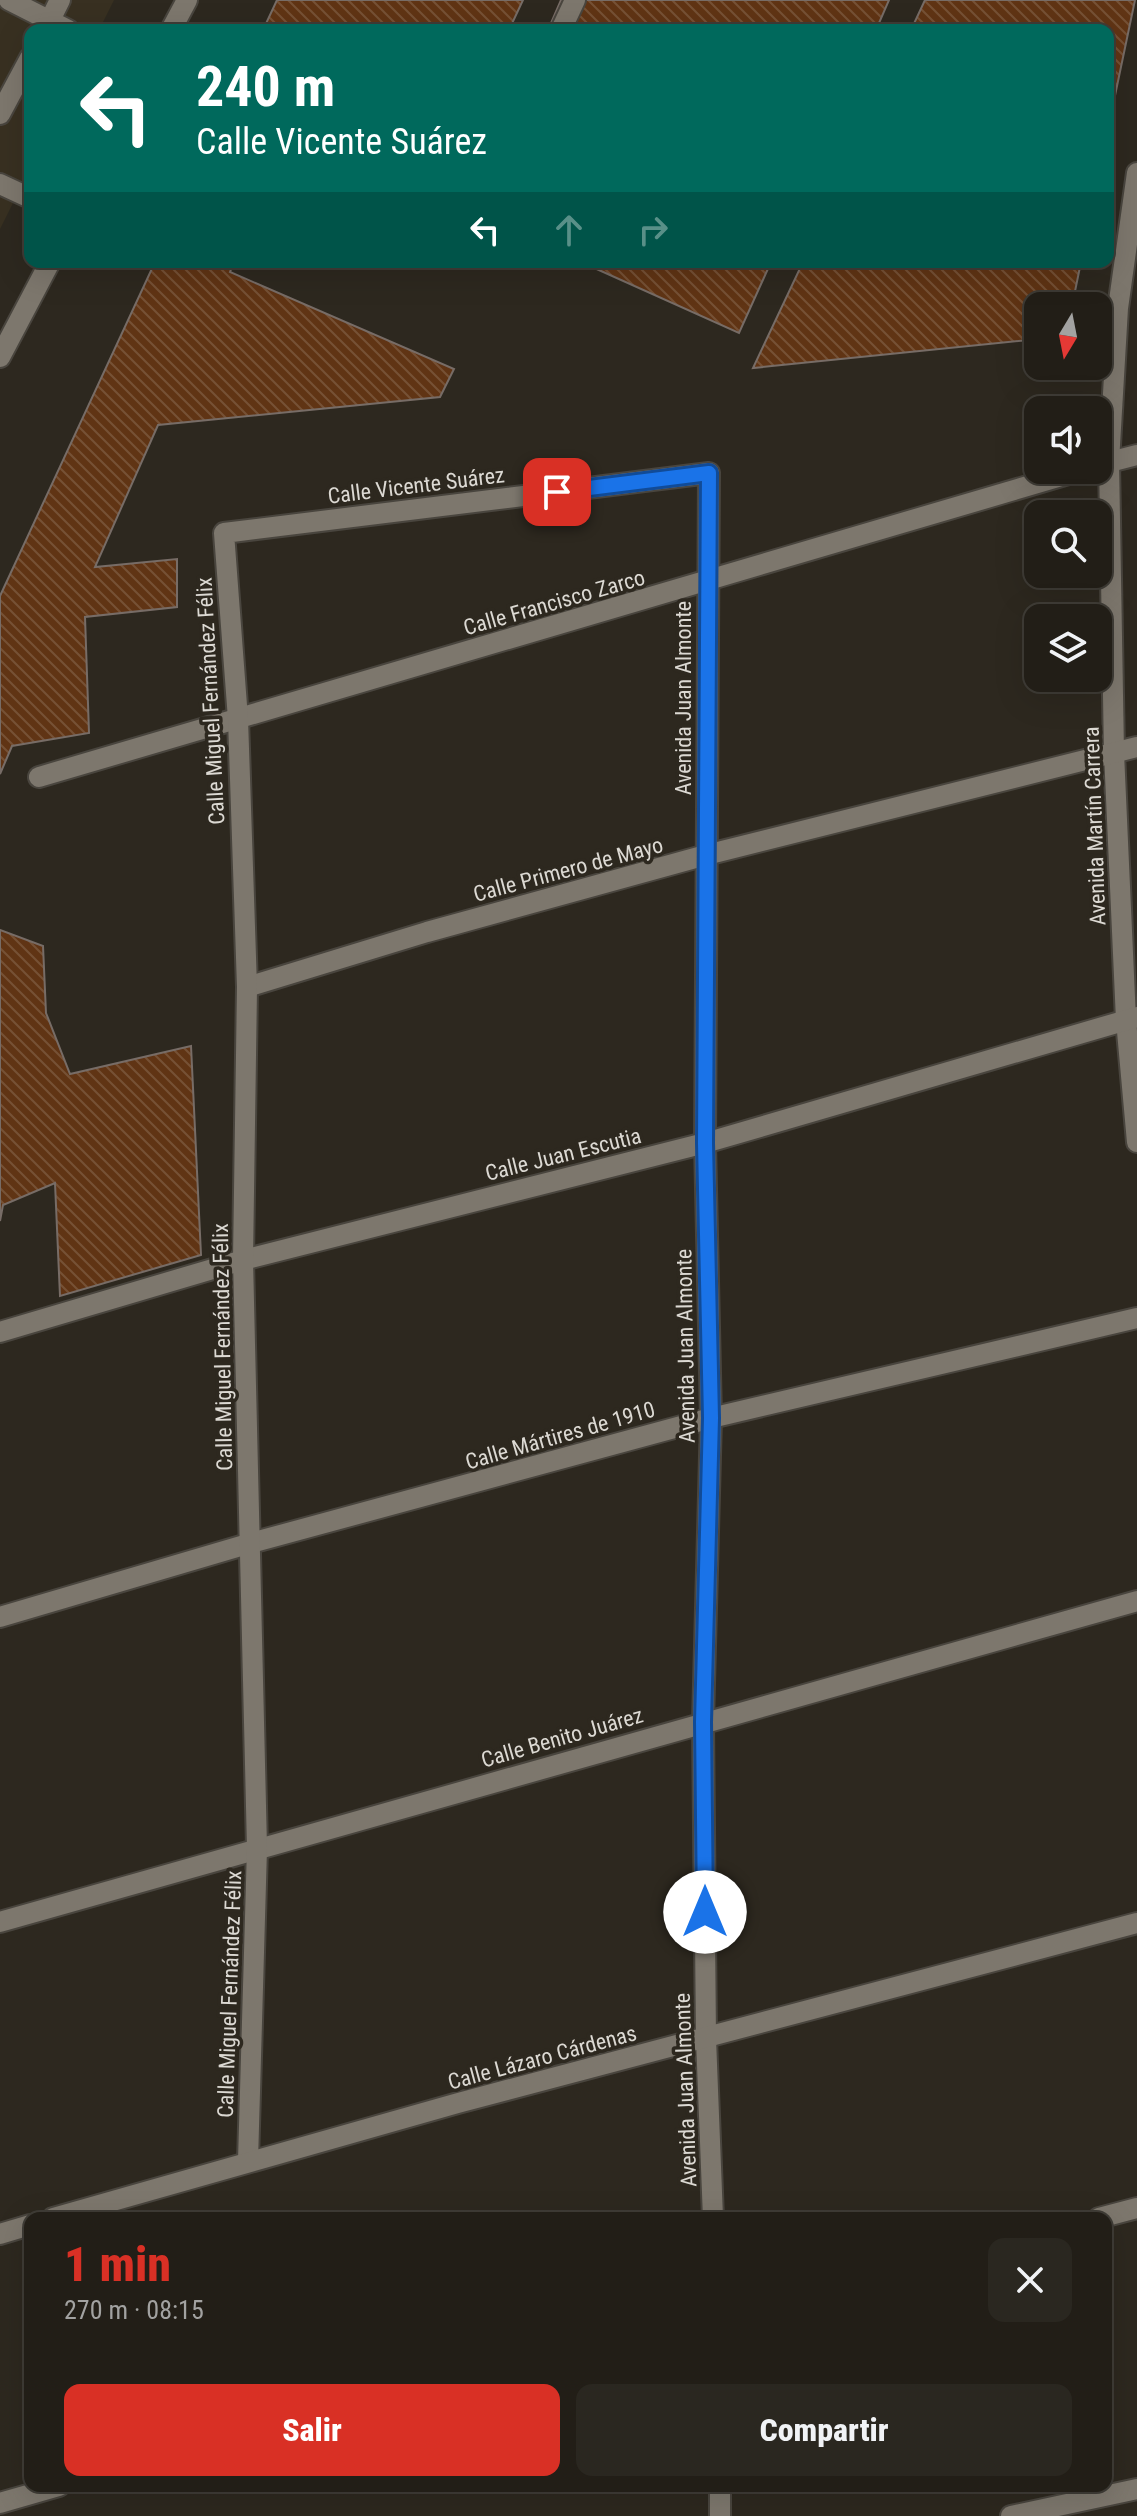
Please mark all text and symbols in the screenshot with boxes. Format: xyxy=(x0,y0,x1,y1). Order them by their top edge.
text: 240 m xyxy=(196,54,335,120)
icon: left xyxy=(64,56,168,160)
text: Calle Vicente Suárez xyxy=(196,121,487,163)
icon: left xyxy=(463,208,507,252)
icon: ahead xyxy=(547,208,591,252)
icon: right xyxy=(631,208,675,252)
north arrow xyxy=(1024,292,1112,380)
map controls xyxy=(1024,292,1112,692)
button: sound xyxy=(1024,396,1112,484)
pin xyxy=(523,458,591,526)
street label: Calle Vicente Suárez xyxy=(326,462,506,509)
icon: arrive xyxy=(535,470,579,514)
button: search xyxy=(1024,500,1112,588)
street label: Calle Francisco Zarco xyxy=(461,565,648,640)
street label: Calle Miguel Fernández Félix xyxy=(192,576,229,825)
street label: Avenida Juan Almonte xyxy=(671,601,696,795)
button: layers xyxy=(1024,604,1112,692)
street label: Avenida Martín Carrera xyxy=(1079,726,1110,926)
street label: Calle Primero de Mayo xyxy=(471,832,666,907)
street label: Calle Juan Escutia xyxy=(483,1123,644,1186)
street label: Calle Miguel Fernández Félix xyxy=(208,1223,237,1471)
street label: Avenida Juan Almonte xyxy=(671,1249,700,1443)
street label: Calle Mártires de 1910 xyxy=(462,1396,658,1475)
street label: Calle Benito Juárez xyxy=(478,1702,646,1773)
street label: Calle Miguel Fernández Félix xyxy=(213,1870,246,2118)
position arrow xyxy=(663,1870,747,1954)
street label: Avenida Juan Almonte xyxy=(670,1992,701,2188)
street label: Calle Lázaro Cárdenas xyxy=(445,2020,639,2095)
text: 1 min xyxy=(64,2236,171,2293)
button: close xyxy=(988,2238,1072,2322)
text: 270 m · 08:15 xyxy=(64,2295,204,2325)
button: Salir xyxy=(64,2384,560,2476)
button: Compartir xyxy=(576,2384,1072,2476)

